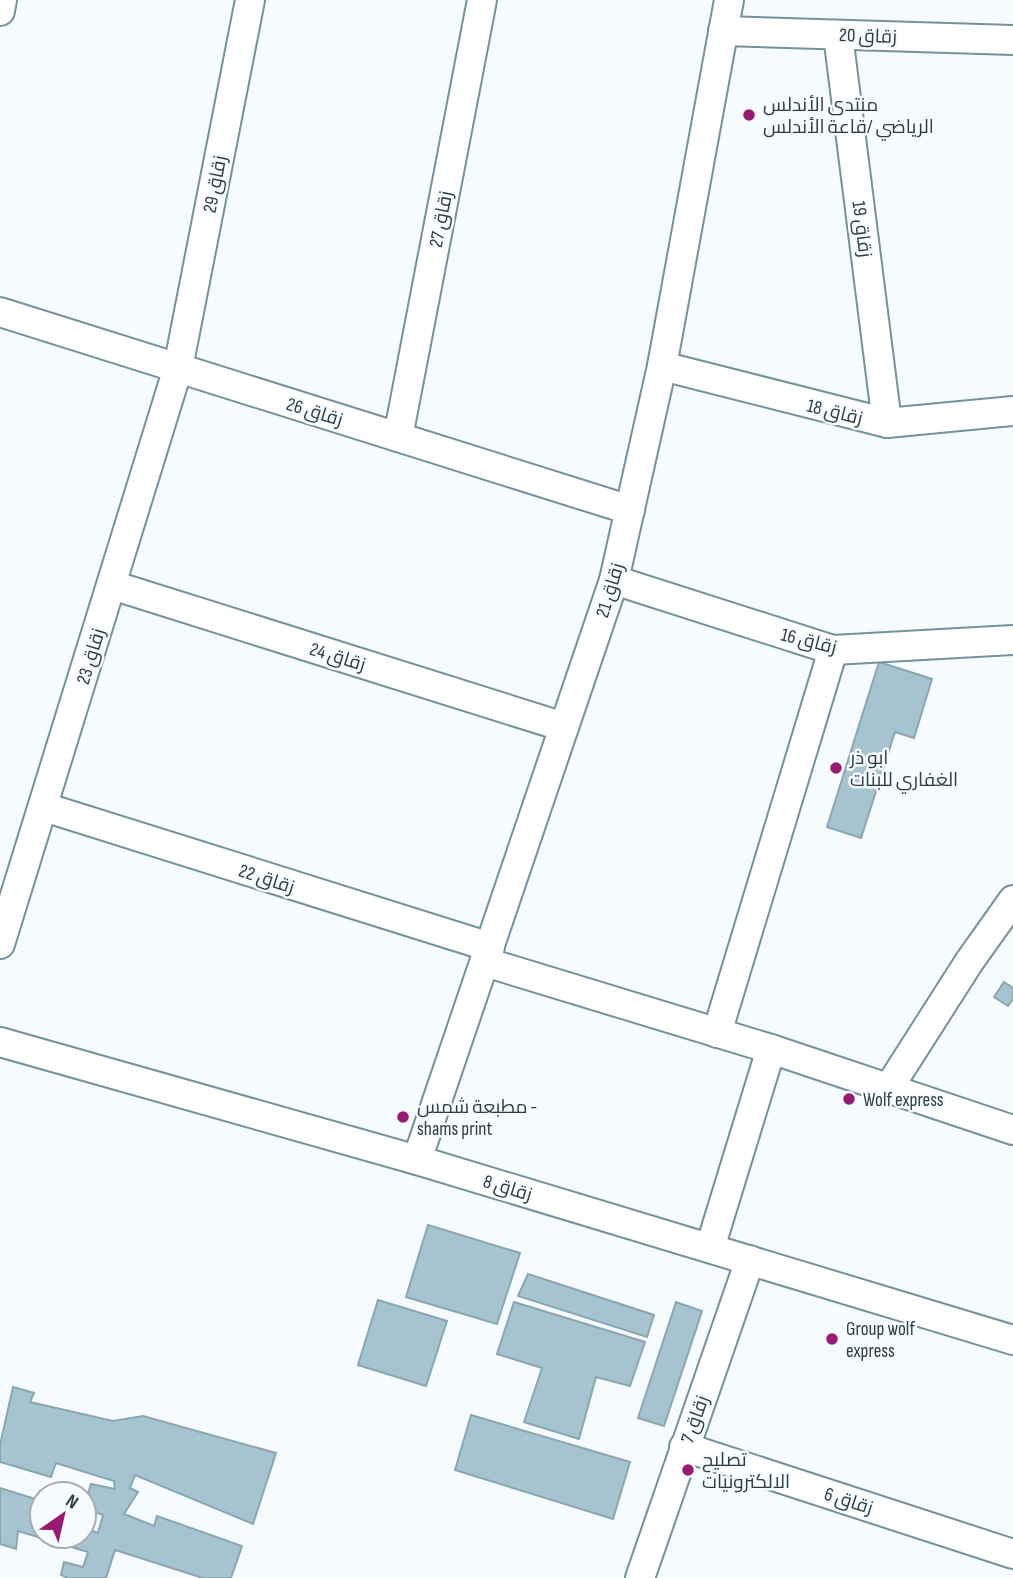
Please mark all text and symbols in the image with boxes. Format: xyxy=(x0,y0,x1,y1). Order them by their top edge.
street label: زقاق 20 xyxy=(839,24,897,49)
place label: منتدى الأندلس الرياضي /قاعة الأندلس xyxy=(763,94,934,141)
marker: منتدى الأندلس الرياضي /قاعة الأندلس xyxy=(741,107,757,123)
street label: زقاق 29 xyxy=(199,154,232,215)
street label: زقاق 27 xyxy=(425,189,458,249)
street label: زقاق 19 xyxy=(847,200,876,259)
street label: زقاق 26 xyxy=(284,393,346,432)
street label: زقاق 18 xyxy=(804,394,865,430)
street label: زقاق 21 xyxy=(591,560,630,621)
street label: زقاق 16 xyxy=(778,623,839,659)
street label: زقاق 23 xyxy=(72,626,111,687)
street label: زقاق 24 xyxy=(307,638,368,677)
place label: ابو ذر الغفاري للبنات xyxy=(849,747,958,794)
marker: ابو ذر الغفاري للبنات xyxy=(828,760,844,776)
street label: زقاق 22 xyxy=(236,860,297,899)
place label: Wolf express xyxy=(863,1089,944,1112)
marker: Wolf express xyxy=(841,1091,857,1107)
place label: مطبعة شمس - shams print xyxy=(417,1096,537,1141)
marker: مطبعة شمس - shams print xyxy=(395,1109,411,1125)
street label: زقاق 8 xyxy=(480,1170,535,1207)
place label: Group wolf express xyxy=(846,1318,915,1363)
marker: Group wolf express xyxy=(824,1331,840,1347)
street label: زقاق 7 xyxy=(676,1392,715,1447)
place label: تصليح الالكترونيات xyxy=(702,1449,790,1494)
marker: تصليح الالكترونيات xyxy=(680,1462,696,1478)
north arrow xyxy=(28,1480,98,1550)
street label: زقاق 6 xyxy=(821,1483,876,1520)
text: N xyxy=(61,1490,82,1515)

